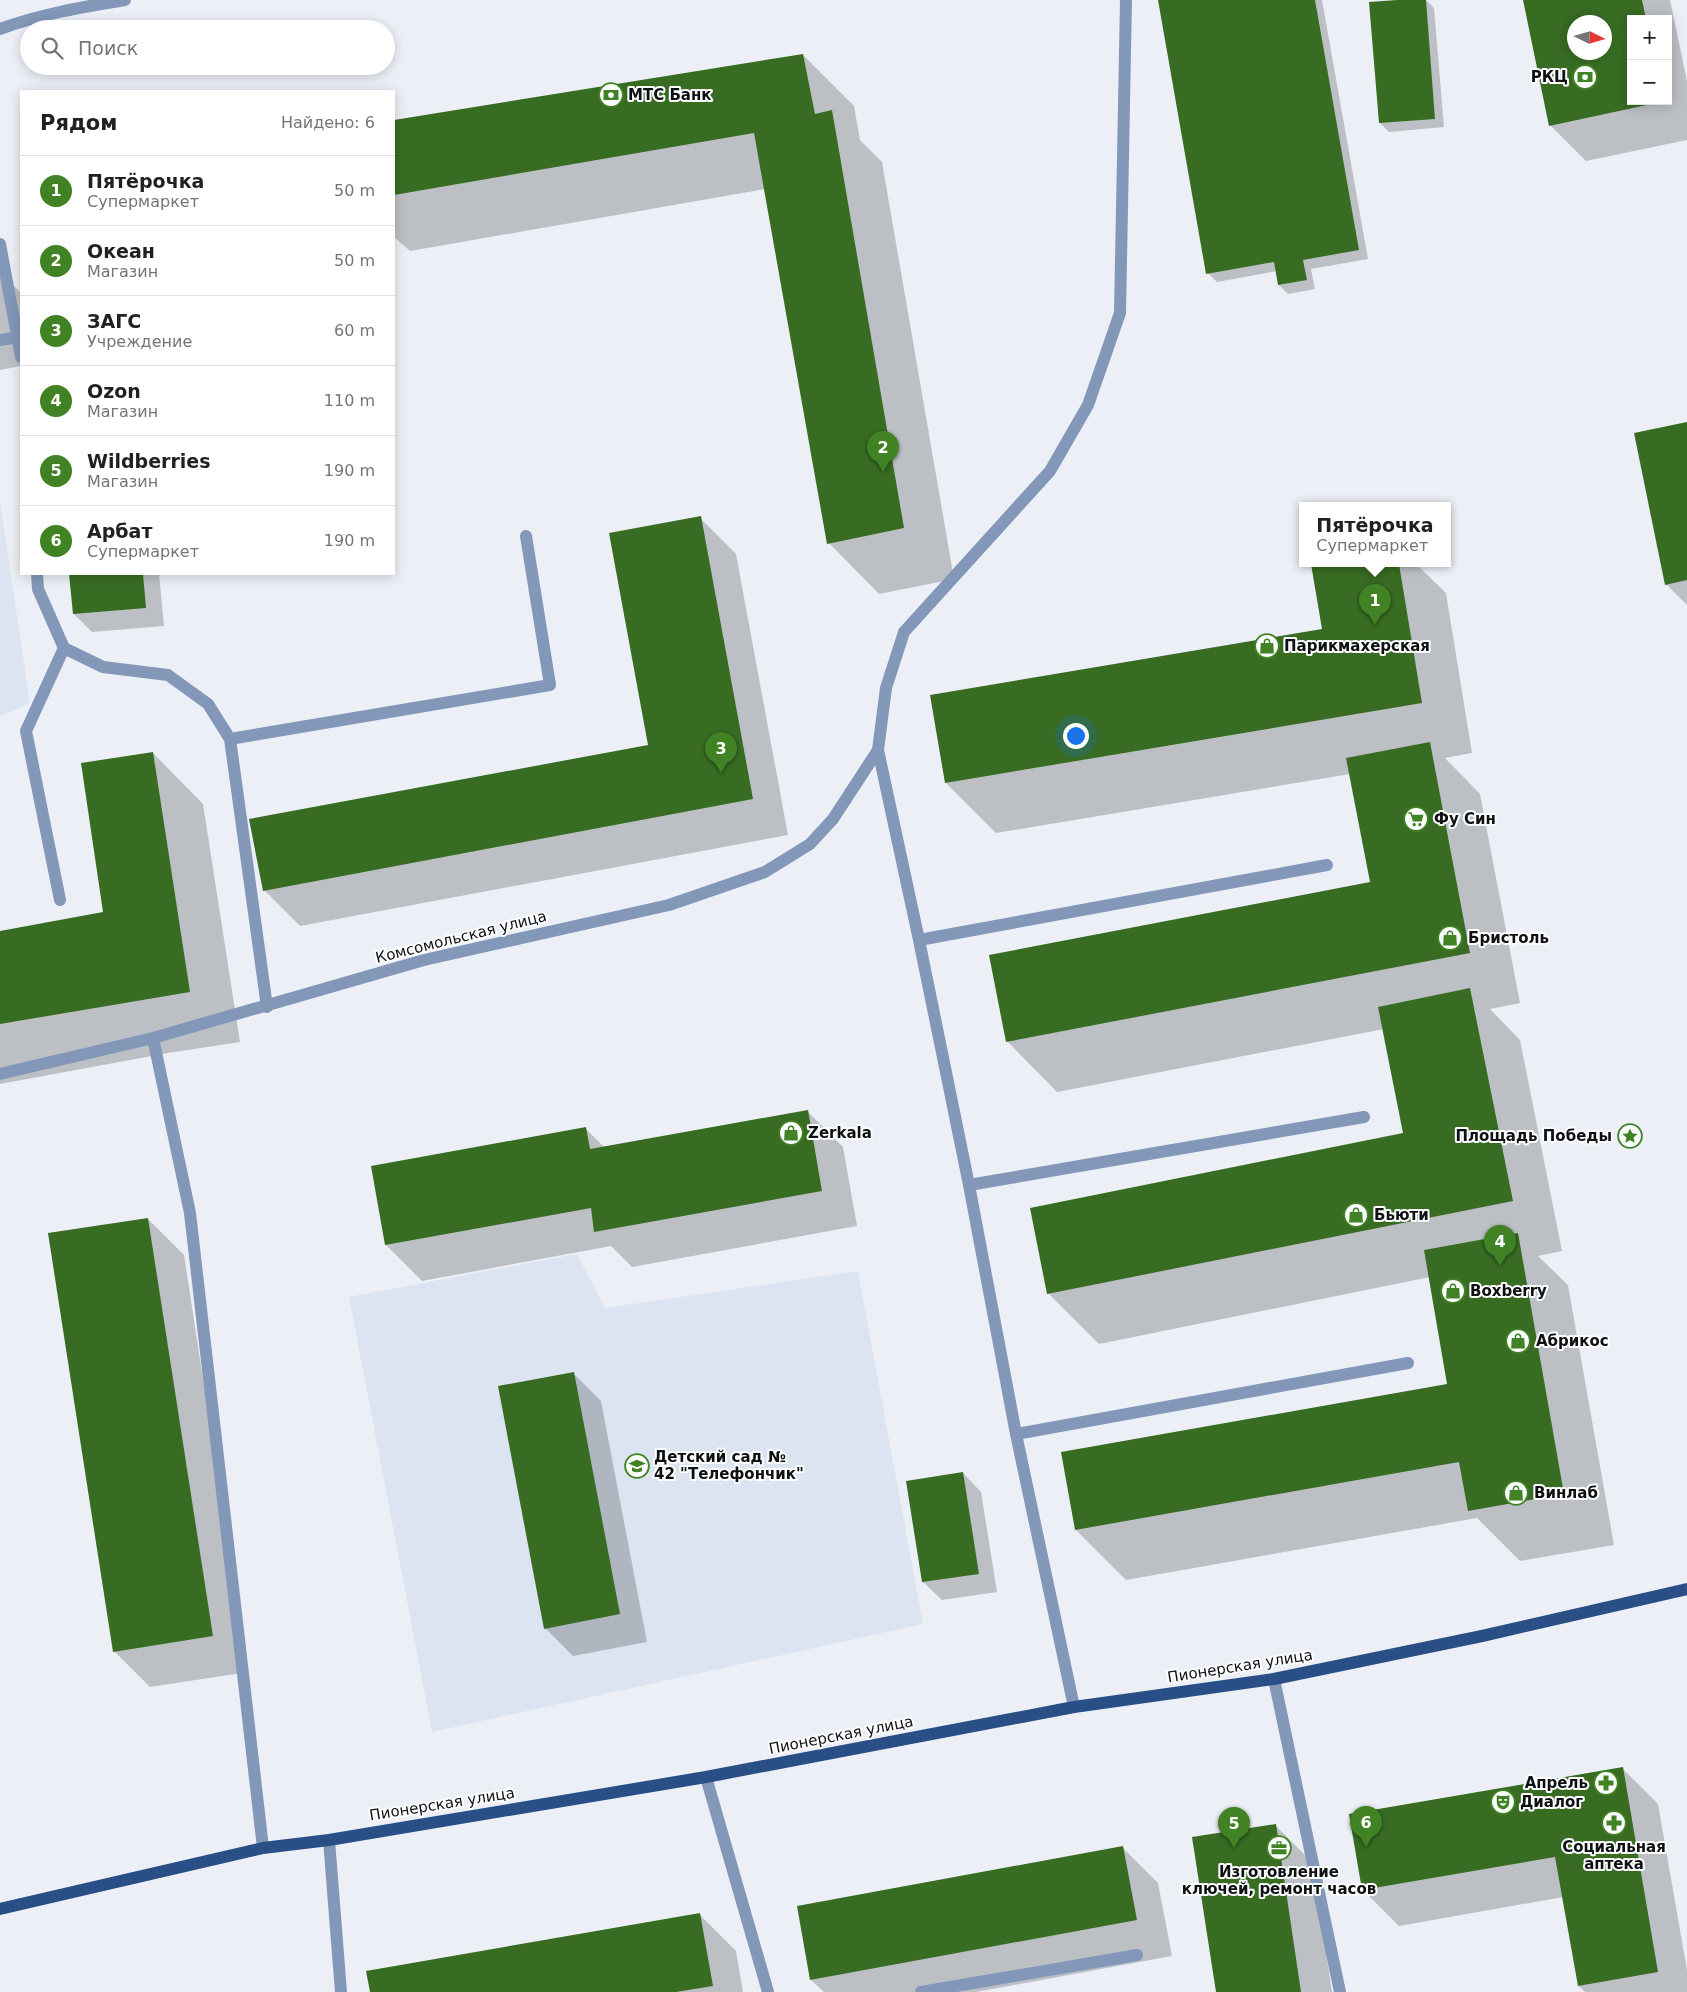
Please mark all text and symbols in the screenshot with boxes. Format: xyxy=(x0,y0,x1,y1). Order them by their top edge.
north arrow xyxy=(1567,15,1612,60)
map controls xyxy=(1627,15,1672,105)
button: + xyxy=(1627,15,1672,60)
search box xyxy=(20,20,395,75)
icon: search xyxy=(38,34,66,62)
text: Поиск xyxy=(78,37,138,59)
button: − xyxy=(1627,60,1672,105)
bank icon: РКЦ xyxy=(1572,64,1598,90)
place label: РКЦ xyxy=(1531,68,1568,86)
bank icon: МТС Банк xyxy=(598,82,624,108)
place label: МТС Банк xyxy=(628,86,712,104)
text: Рядом xyxy=(40,111,117,135)
text: Найдено: 6 xyxy=(281,113,375,132)
text: Пятёрочка xyxy=(87,170,204,192)
text: 1 xyxy=(50,181,62,200)
text: 50 m xyxy=(334,181,375,200)
text: Супермаркет xyxy=(87,192,199,211)
text: Океан xyxy=(87,240,155,262)
text: 2 xyxy=(50,251,62,270)
text: 50 m xyxy=(334,251,375,270)
text: Магазин xyxy=(87,262,158,281)
text: ЗАГС xyxy=(87,310,141,332)
text: 3 xyxy=(50,321,62,340)
text: 60 m xyxy=(334,321,375,340)
text: Учреждение xyxy=(87,332,192,351)
text: Ozon xyxy=(87,380,141,402)
text: 4 xyxy=(50,391,62,410)
text: 110 m xyxy=(324,391,375,410)
text: Магазин xyxy=(87,402,158,421)
pin: 2 xyxy=(867,431,899,472)
text: Wildberries xyxy=(87,450,211,472)
text: 5 xyxy=(50,461,62,480)
text: 190 m xyxy=(324,461,375,480)
text: Магазин xyxy=(87,472,158,491)
popup xyxy=(1299,502,1451,567)
text: Пятёрочка xyxy=(1316,514,1434,536)
text: Арбат xyxy=(87,520,152,542)
text: 6 xyxy=(50,531,62,550)
text: 190 m xyxy=(324,531,375,550)
text: Супермаркет xyxy=(1316,536,1428,555)
text: Супермаркет xyxy=(87,542,199,561)
pin: 1 xyxy=(1359,584,1391,625)
shop icon: Парикмахерская xyxy=(1254,633,1280,659)
place label: Парикмахерская xyxy=(1284,637,1430,655)
your location xyxy=(1063,723,1089,749)
pin: 3 xyxy=(705,732,737,773)
supermarket icon: Фу Син xyxy=(1403,806,1429,832)
place label: Фу Син xyxy=(1434,810,1496,828)
street label: Комсомольская улица xyxy=(374,907,548,967)
shop icon: Бристоль xyxy=(1437,925,1463,951)
place label: Бристоль xyxy=(1468,929,1549,947)
shop icon: Zerkala xyxy=(778,1120,804,1146)
place icon: Площадь Победы xyxy=(1617,1123,1643,1149)
place label: Zerkala xyxy=(808,1124,872,1142)
place label: Площадь Победы xyxy=(1455,1127,1612,1145)
shop icon: Бьюти xyxy=(1343,1202,1369,1228)
place label: Бьюти xyxy=(1374,1206,1429,1224)
pin: 4 xyxy=(1484,1225,1516,1266)
shop icon: Boxberry xyxy=(1440,1278,1466,1304)
place label: Boxberry xyxy=(1470,1282,1547,1300)
shop icon: Абрикос xyxy=(1505,1328,1531,1354)
place label: Абрикос xyxy=(1536,1332,1609,1350)
place label: Детский сад № 42 "Телефончик" xyxy=(654,1448,804,1483)
school or university icon: Детский сад № 42 "Телефончик" xyxy=(624,1453,650,1479)
shop icon: Винлаб xyxy=(1503,1480,1529,1506)
place label: Винлаб xyxy=(1534,1484,1598,1502)
street label: Пионерская улица xyxy=(1166,1646,1314,1686)
street label: Пионерская улица xyxy=(767,1712,915,1758)
pharmacy icon: Апрель xyxy=(1593,1770,1619,1796)
place label: Апрель xyxy=(1525,1774,1588,1792)
street label: Пионерская улица xyxy=(368,1784,516,1824)
theatre icon: Диалог xyxy=(1490,1789,1516,1815)
place label: Диалог xyxy=(1520,1793,1583,1811)
pin: 6 xyxy=(1350,1806,1382,1847)
pin: 5 xyxy=(1218,1807,1250,1848)
pharmacy icon: Социальная аптека xyxy=(1601,1810,1627,1836)
office icon: Изготовление ключей, ремонт часов xyxy=(1266,1835,1292,1861)
place label: Социальная аптека xyxy=(1562,1838,1666,1873)
place label: Изготовление ключей, ремонт часов xyxy=(1182,1863,1376,1898)

